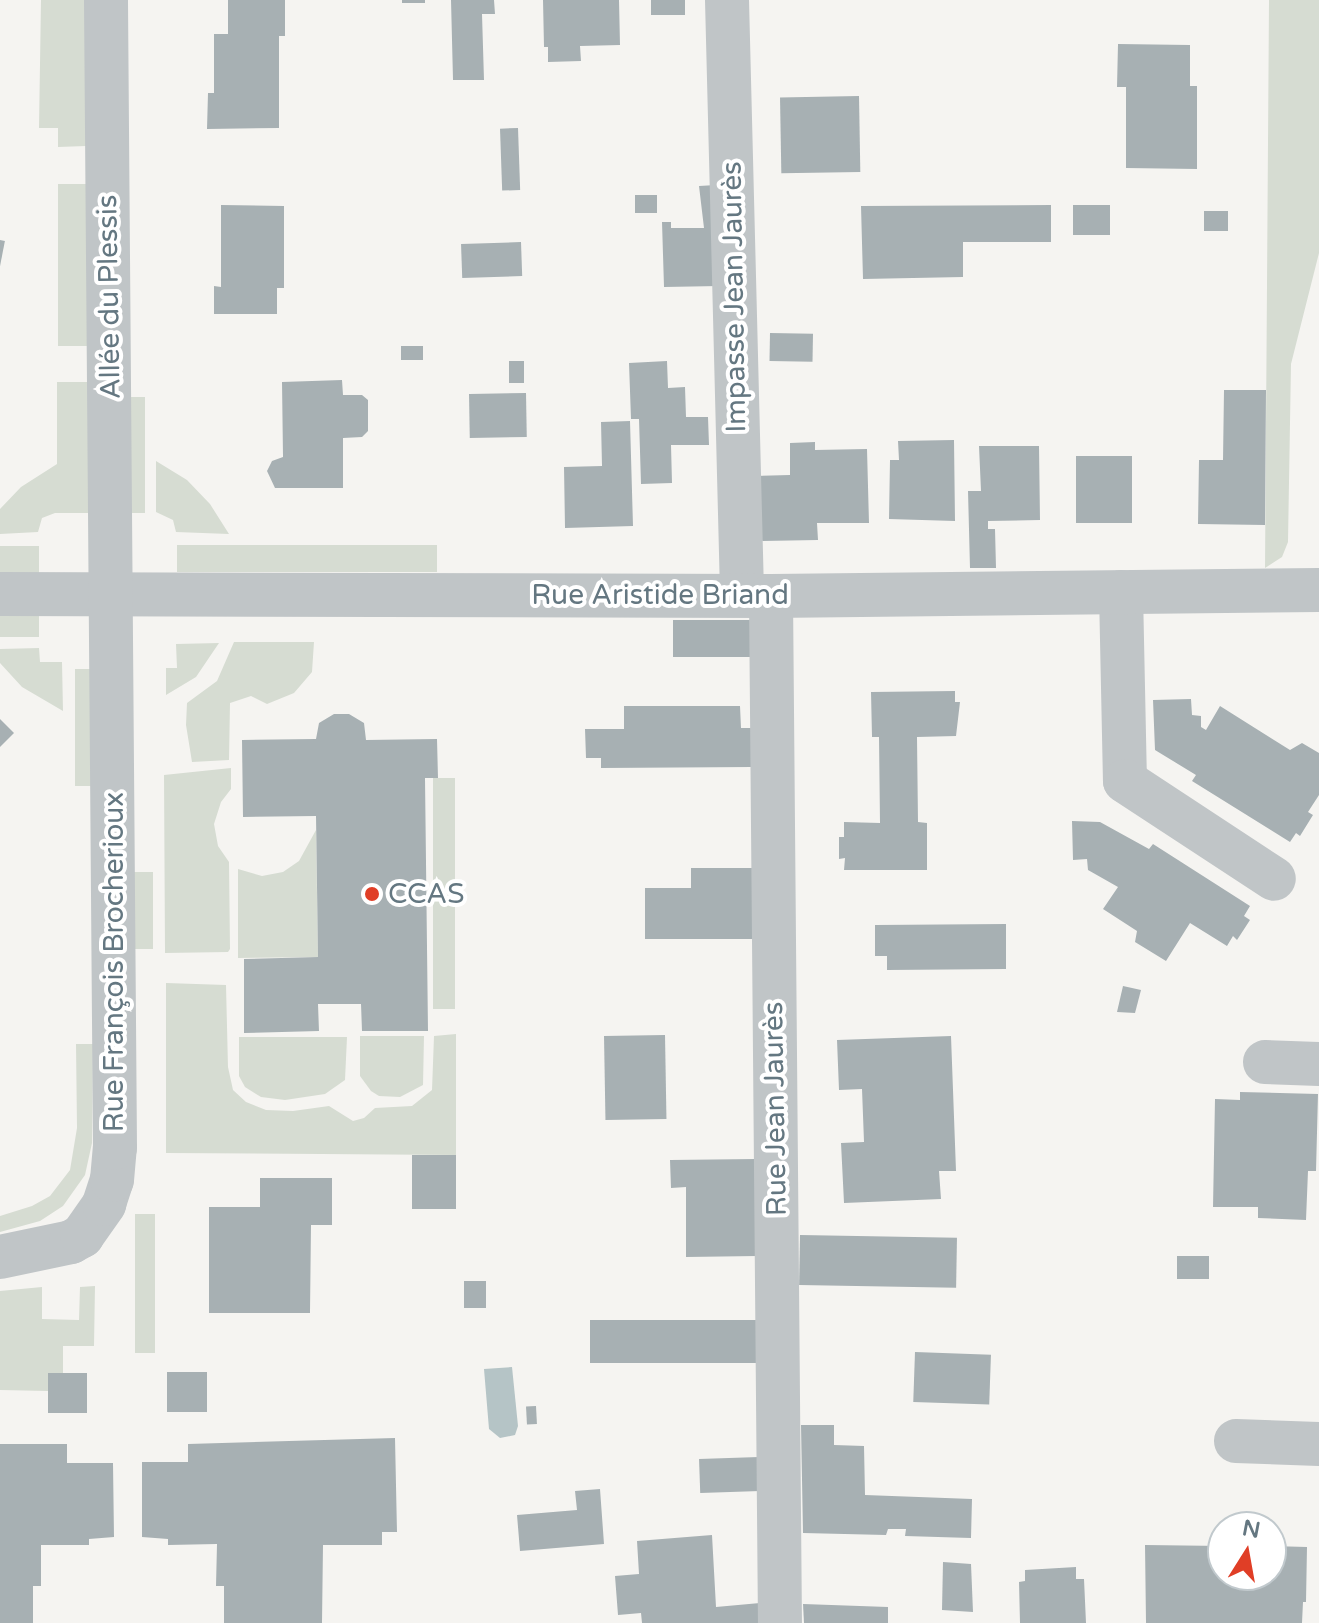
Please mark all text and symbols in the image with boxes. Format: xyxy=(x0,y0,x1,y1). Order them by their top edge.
street label: Impasse Jean Jaurès xyxy=(715,161,753,433)
street label: Allée du Plessis xyxy=(90,195,128,399)
street label: Rue Aristide Briand xyxy=(531,578,789,612)
street label: Rue François Brocherioux xyxy=(97,792,131,1132)
place label: CCAS xyxy=(388,877,464,911)
marker: CCAS xyxy=(363,885,381,903)
street label: Rue Jean Jaurès xyxy=(756,1002,794,1216)
north arrow xyxy=(1207,1511,1287,1591)
text: N xyxy=(1240,1515,1262,1544)

